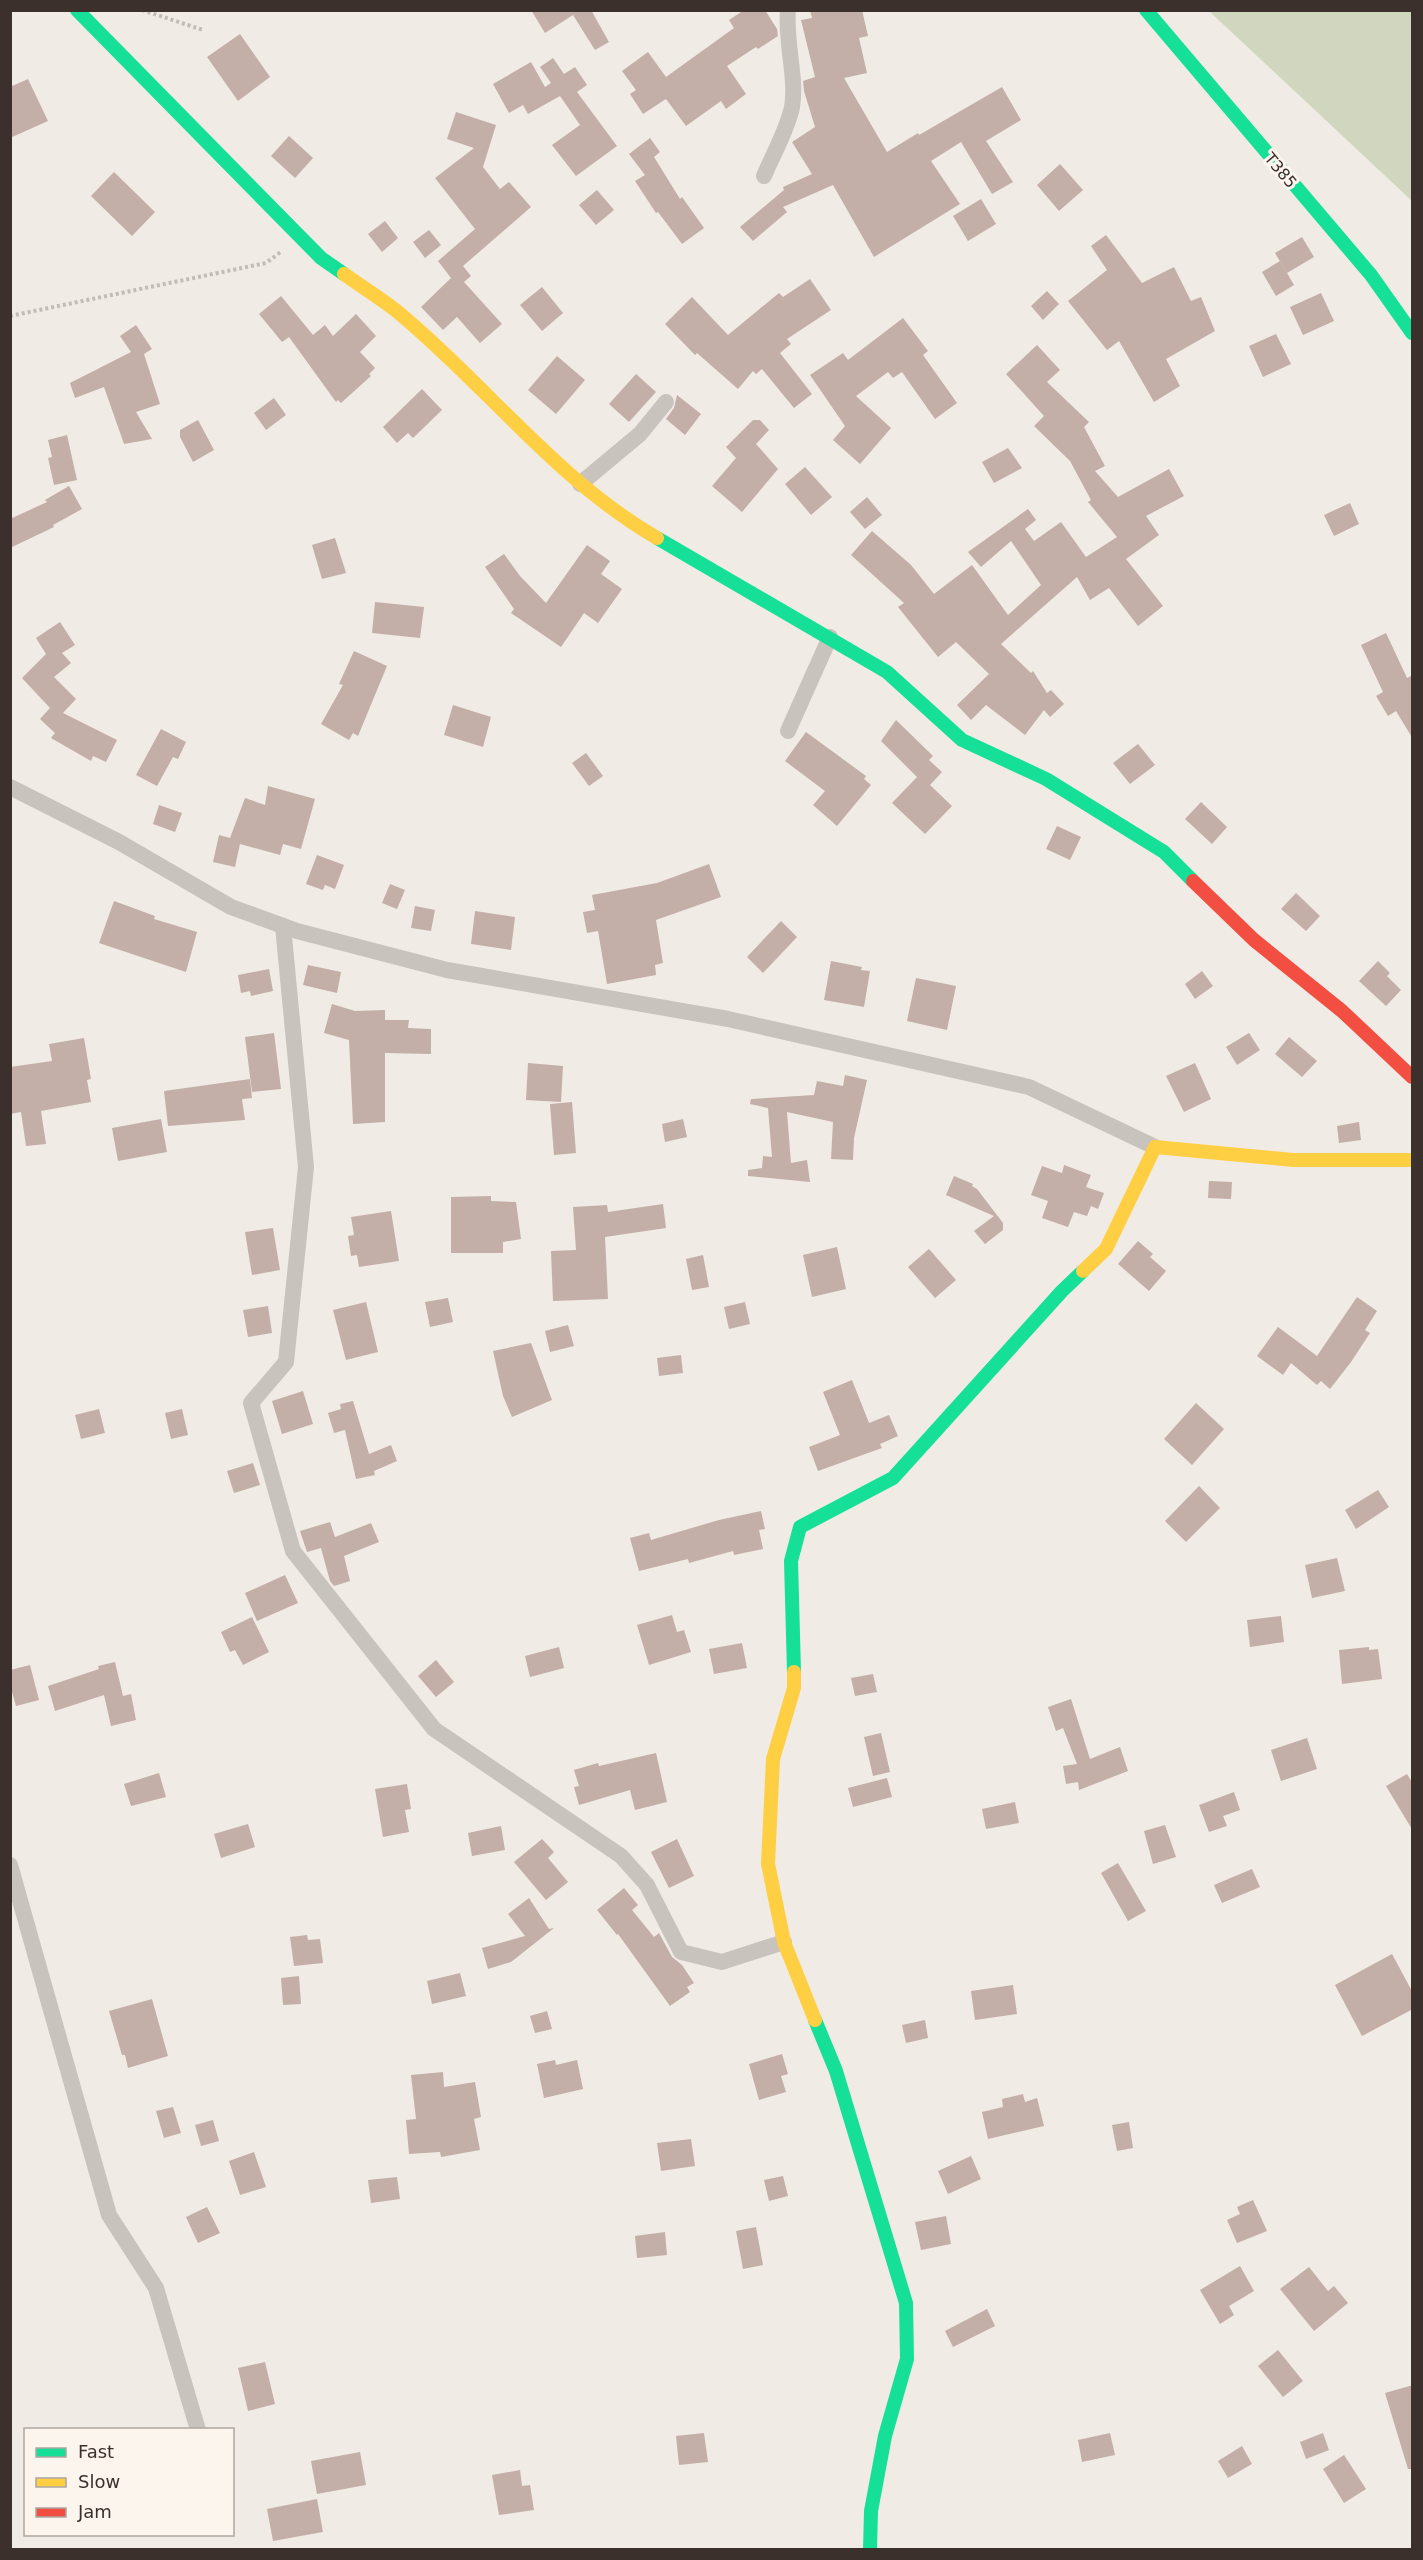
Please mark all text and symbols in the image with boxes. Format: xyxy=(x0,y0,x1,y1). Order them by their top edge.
street label: T385 xyxy=(1260,148,1301,192)
legend xyxy=(24,2428,234,2536)
text: Fast xyxy=(78,2441,114,2462)
text: Slow xyxy=(78,2471,120,2492)
text: Jam xyxy=(77,2501,112,2522)

